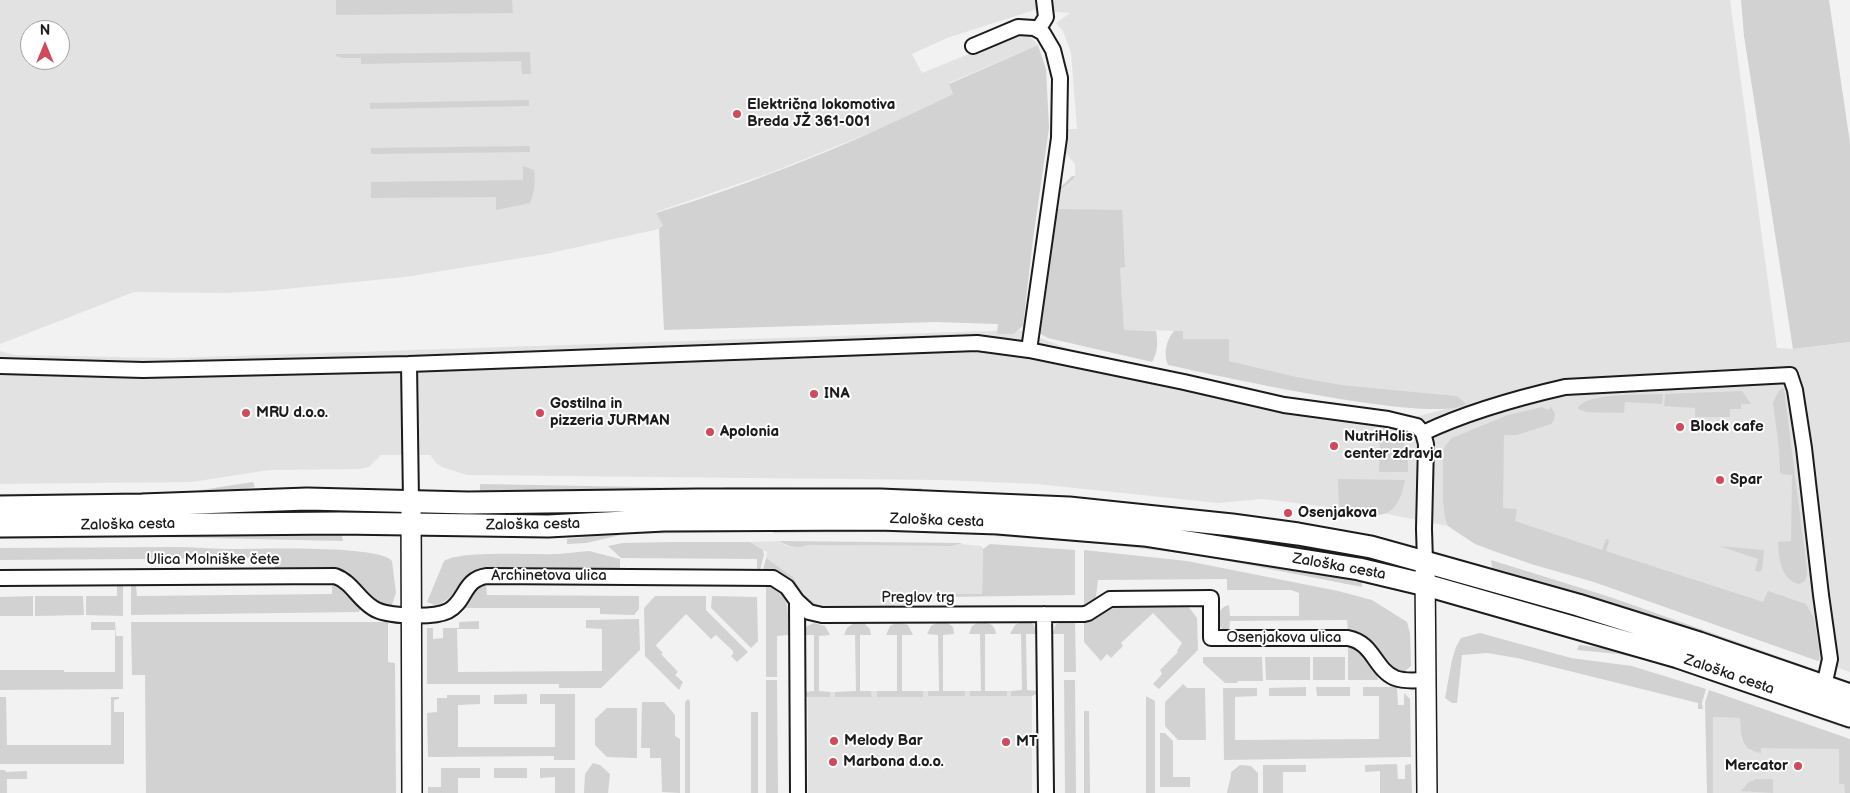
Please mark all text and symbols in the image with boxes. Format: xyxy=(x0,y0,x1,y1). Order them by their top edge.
north arrow xyxy=(20,20,70,70)
text: N xyxy=(40,22,50,39)
place label: Električna lokomotiva Breda JŽ 361-001 xyxy=(747,96,895,131)
marker: Električna lokomotiva Breda JŽ 361-001 xyxy=(731,108,743,120)
place label: INA xyxy=(824,385,850,403)
marker: INA xyxy=(808,388,820,400)
place label: Gostilna in pizzeria JURMAN xyxy=(550,395,670,430)
place label: MRU d.o.o. xyxy=(256,404,328,422)
marker: MRU d.o.o. xyxy=(240,407,252,419)
marker: Gostilna in pizzeria JURMAN xyxy=(534,407,546,419)
place label: Block cafe xyxy=(1690,418,1764,436)
marker: Block cafe xyxy=(1674,421,1686,433)
place label: Apolonia xyxy=(720,423,779,441)
marker: Apolonia xyxy=(704,426,716,438)
place label: NutriHolis center zdravja xyxy=(1344,428,1442,463)
marker: NutriHolis center zdravja xyxy=(1328,440,1340,452)
place label: Spar xyxy=(1730,471,1762,489)
marker: Spar xyxy=(1714,474,1726,486)
place label: Osenjakova xyxy=(1298,504,1377,522)
marker: Osenjakova xyxy=(1282,507,1294,519)
street label: Zaloška cesta xyxy=(890,510,984,532)
street label: Zaloška cesta xyxy=(81,515,175,535)
street label: Zaloška cesta xyxy=(486,515,580,535)
street label: Zaloška cesta xyxy=(1291,550,1387,584)
street label: Ulica Molniške čete xyxy=(146,551,280,569)
street label: Archinetova ulica xyxy=(491,567,607,585)
street label: Preglov trg xyxy=(881,589,955,607)
street label: Osenjakova ulica xyxy=(1226,629,1342,647)
street label: Zaloška cesta xyxy=(1681,651,1777,699)
place label: Melody Bar xyxy=(844,732,923,750)
place label: MT xyxy=(1016,733,1037,751)
marker: Melody Bar xyxy=(828,735,840,747)
marker: MT xyxy=(1000,736,1012,748)
place label: Marbona d.o.o. xyxy=(843,753,944,771)
marker: Marbona d.o.o. xyxy=(827,756,839,768)
place label: Mercator xyxy=(1725,757,1788,775)
marker: Mercator xyxy=(1792,760,1804,772)

